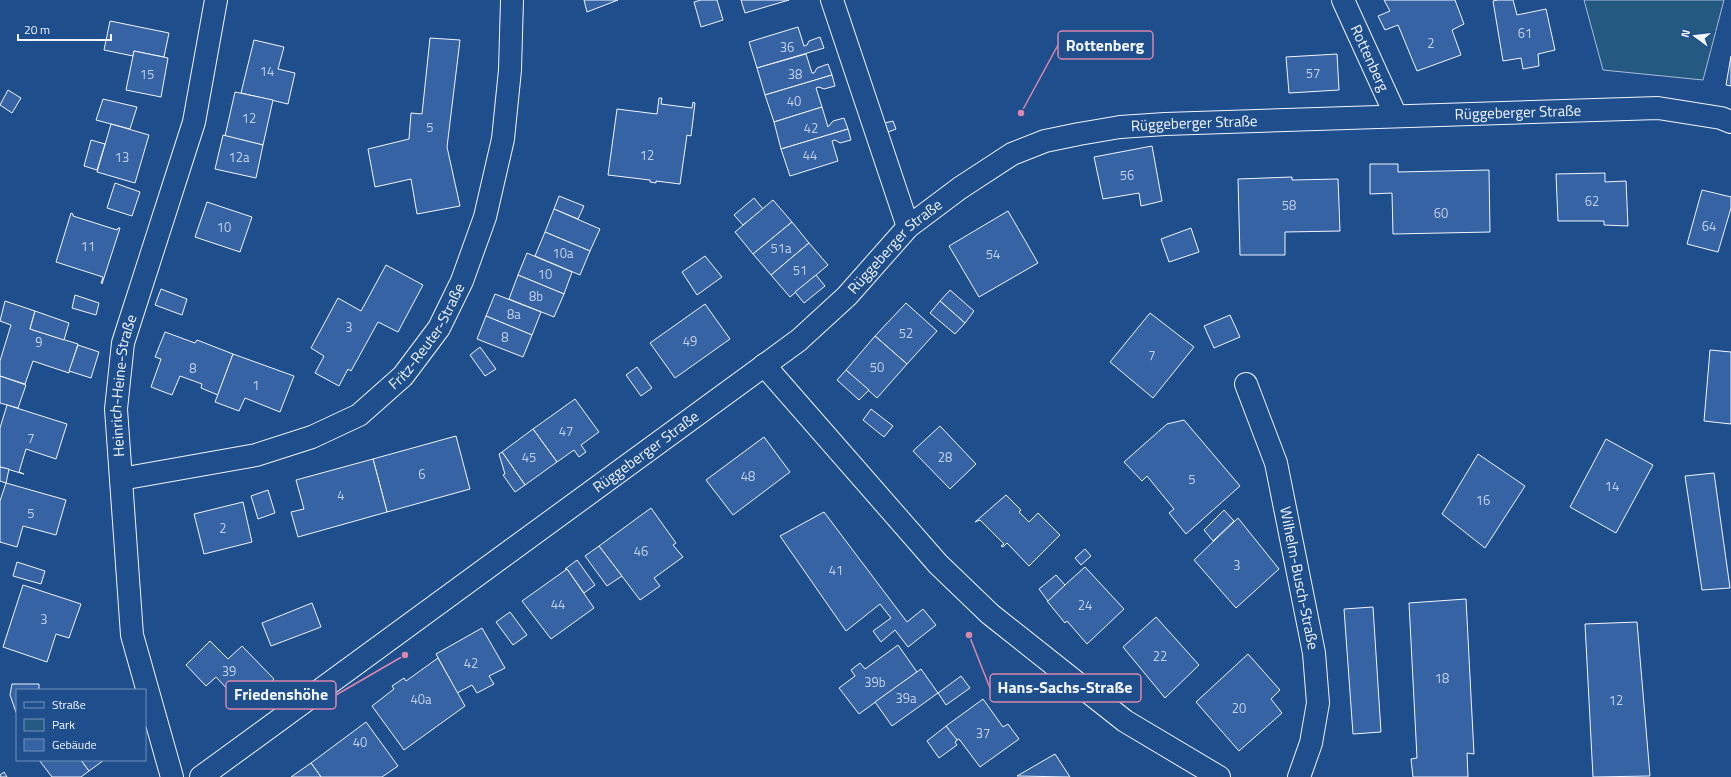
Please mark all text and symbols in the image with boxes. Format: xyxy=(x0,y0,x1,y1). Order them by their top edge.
scale bar xyxy=(18,16,111,42)
north arrow xyxy=(1675,16,1715,56)
text: 20 m xyxy=(24,20,50,39)
street label: Rottenberg xyxy=(1345,21,1395,96)
house number: 61 xyxy=(1518,23,1532,43)
text: N xyxy=(1677,28,1694,39)
callout: Rottenberg xyxy=(1058,31,1153,59)
text: Rottenberg xyxy=(1066,33,1145,57)
house number: 2 xyxy=(1427,33,1435,53)
house number: 36 xyxy=(780,37,794,57)
house number: 14 xyxy=(260,61,274,81)
house number: 57 xyxy=(1306,63,1320,83)
house number: 15 xyxy=(140,64,154,84)
house number: 38 xyxy=(788,64,802,84)
house number: 40 xyxy=(787,91,801,111)
street label: Rüggeberger Straße xyxy=(1454,98,1582,126)
house number: 12 xyxy=(242,108,256,128)
street label: Rüggeberger Straße xyxy=(1130,109,1258,137)
house number: 5 xyxy=(426,117,434,137)
house number: 42 xyxy=(804,118,818,138)
house number: 12 xyxy=(640,145,654,165)
house number: 44 xyxy=(803,145,817,165)
house number: 13 xyxy=(115,147,129,167)
house number: 12a xyxy=(228,147,250,167)
house number: 56 xyxy=(1120,165,1134,185)
house number: 62 xyxy=(1585,191,1599,211)
street label: Rüggeberger Straße xyxy=(842,193,947,299)
house number: 58 xyxy=(1282,195,1296,215)
house number: 60 xyxy=(1434,203,1448,223)
house number: 64 xyxy=(1702,216,1716,236)
house number: 10 xyxy=(217,217,231,237)
house number: 11 xyxy=(81,236,95,256)
house number: 51a xyxy=(770,238,792,258)
house number: 10a xyxy=(552,243,574,263)
house number: 54 xyxy=(986,244,1000,264)
house number: 51 xyxy=(793,260,807,280)
house number: 10 xyxy=(538,264,552,284)
street label: Fritz-Reuter-Straße xyxy=(383,279,470,395)
house number: 8b xyxy=(529,286,543,306)
house number: 8a xyxy=(507,304,521,324)
street label: Heinrich-Heine-Straße xyxy=(104,311,142,458)
house number: 3 xyxy=(345,317,353,337)
house number: 52 xyxy=(899,323,913,343)
house number: 8 xyxy=(501,327,509,347)
house number: 49 xyxy=(683,331,697,351)
house number: 9 xyxy=(35,332,43,352)
house number: 7 xyxy=(1148,345,1156,365)
house number: 50 xyxy=(870,357,884,377)
house number: 8 xyxy=(189,358,197,378)
house number: 1 xyxy=(252,375,260,395)
street label: Rüggeberger Straße xyxy=(588,405,704,498)
house number: 47 xyxy=(559,421,573,441)
house number: 7 xyxy=(27,428,35,448)
house number: 45 xyxy=(522,447,536,467)
house number: 28 xyxy=(938,447,952,467)
house number: 6 xyxy=(418,464,426,484)
house number: 48 xyxy=(741,466,755,486)
house number: 5 xyxy=(1188,469,1196,489)
house number: 14 xyxy=(1605,476,1619,496)
house number: 4 xyxy=(337,485,345,505)
house number: 16 xyxy=(1476,490,1490,510)
house number: 5 xyxy=(27,503,35,523)
street label: Wilhelm-Busch-Straße xyxy=(1274,505,1325,652)
house number: 2 xyxy=(219,518,227,538)
house number: 46 xyxy=(634,541,648,561)
house number: 3 xyxy=(1233,555,1241,575)
house number: 41 xyxy=(829,560,843,580)
house number: 44 xyxy=(551,594,565,614)
house number: 24 xyxy=(1078,595,1092,615)
house number: 3 xyxy=(40,609,48,629)
house number: 22 xyxy=(1153,646,1167,666)
house number: 42 xyxy=(464,653,478,673)
house number: 39 xyxy=(222,661,236,681)
house number: 18 xyxy=(1435,668,1449,688)
house number: 39b xyxy=(864,672,886,692)
callout: Hans-Sachs-Straße xyxy=(990,674,1141,702)
text: Hans-Sachs-Straße xyxy=(998,675,1132,699)
callout: Friedenshöhe xyxy=(226,681,336,709)
text: Friedenshöhe xyxy=(234,682,328,706)
house number: 39a xyxy=(895,688,917,708)
legend xyxy=(16,689,146,761)
house number: 40a xyxy=(410,689,432,709)
house number: 12 xyxy=(1609,690,1623,710)
text: Straße xyxy=(52,695,86,714)
house number: 20 xyxy=(1232,698,1246,718)
text: Park xyxy=(52,715,75,734)
house number: 37 xyxy=(976,723,990,743)
house number: 40 xyxy=(353,732,367,752)
text: Gebäude xyxy=(52,735,97,754)

